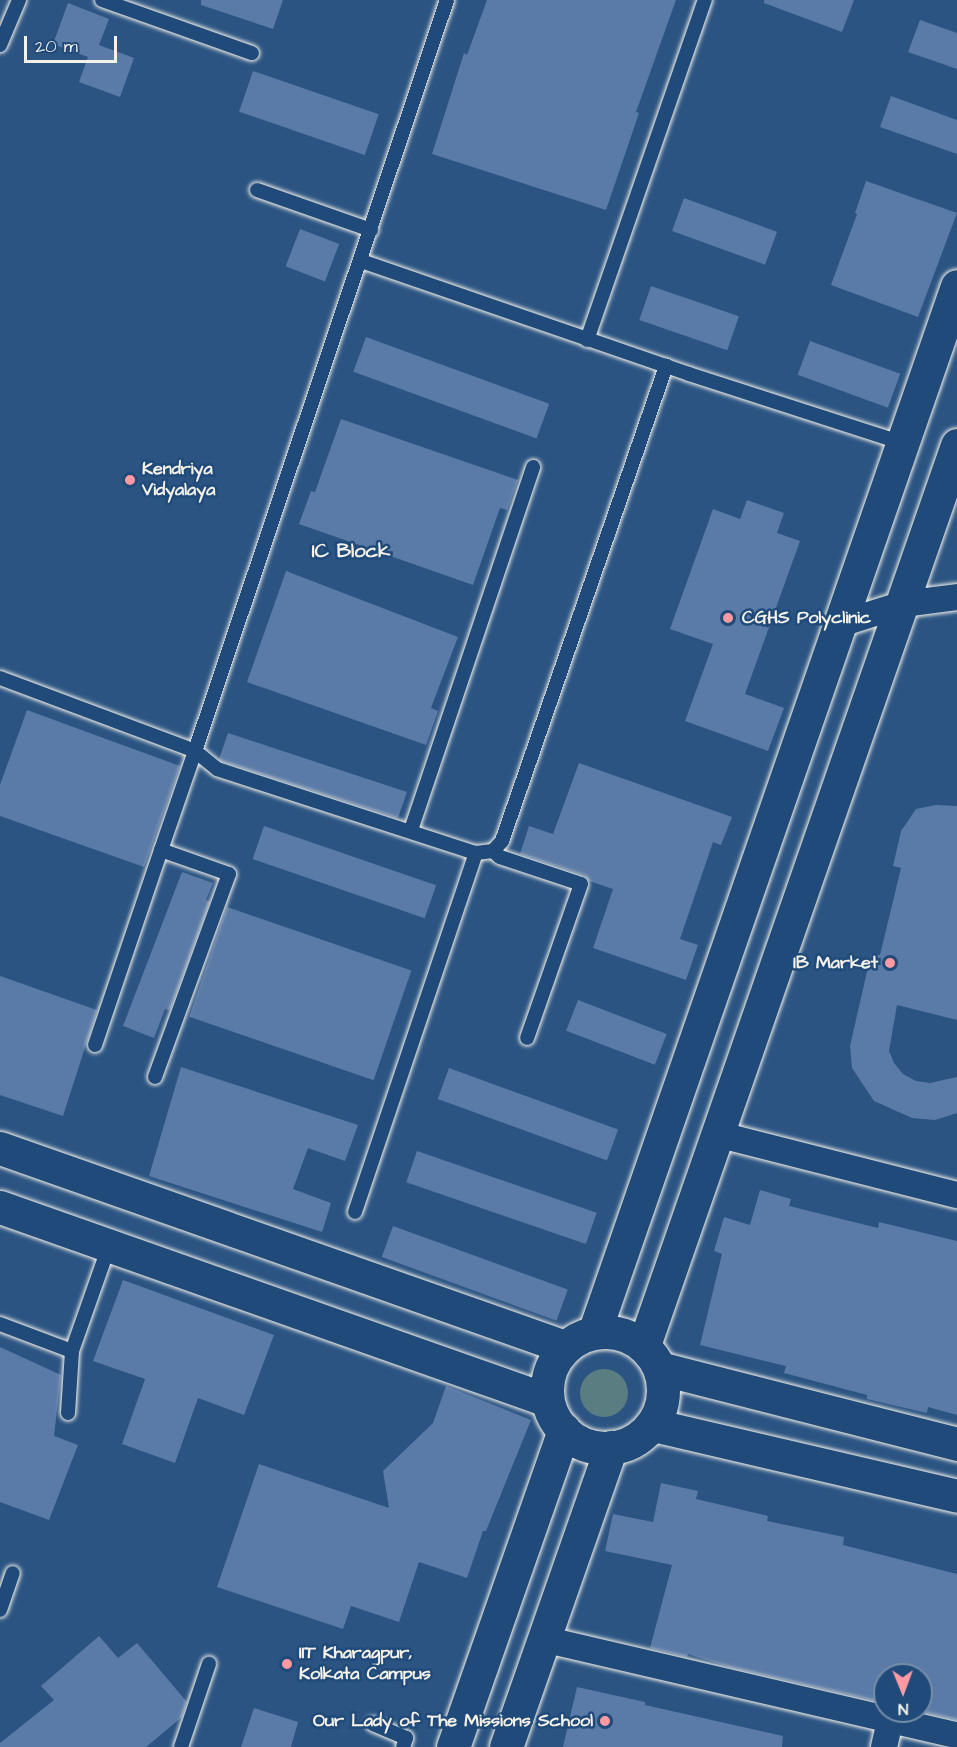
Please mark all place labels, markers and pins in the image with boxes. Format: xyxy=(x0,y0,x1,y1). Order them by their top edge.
place label: Kendriya Vidyalaya xyxy=(142,459,215,502)
marker: Kendriya Vidyalaya xyxy=(123,473,137,487)
place label: CGHS Polyclinic xyxy=(742,607,871,629)
marker: CGHS Polyclinic xyxy=(719,609,737,627)
place label: IB Market xyxy=(793,952,878,974)
marker: IB Market xyxy=(883,956,897,970)
place label: IIT Kharagpur, Kolkata Campus xyxy=(299,1643,431,1686)
marker: IIT Kharagpur, Kolkata Campus xyxy=(280,1657,294,1671)
place label: Our Lady of The Missions School xyxy=(313,1710,593,1732)
marker: Our Lady of The Missions School xyxy=(598,1714,612,1728)

